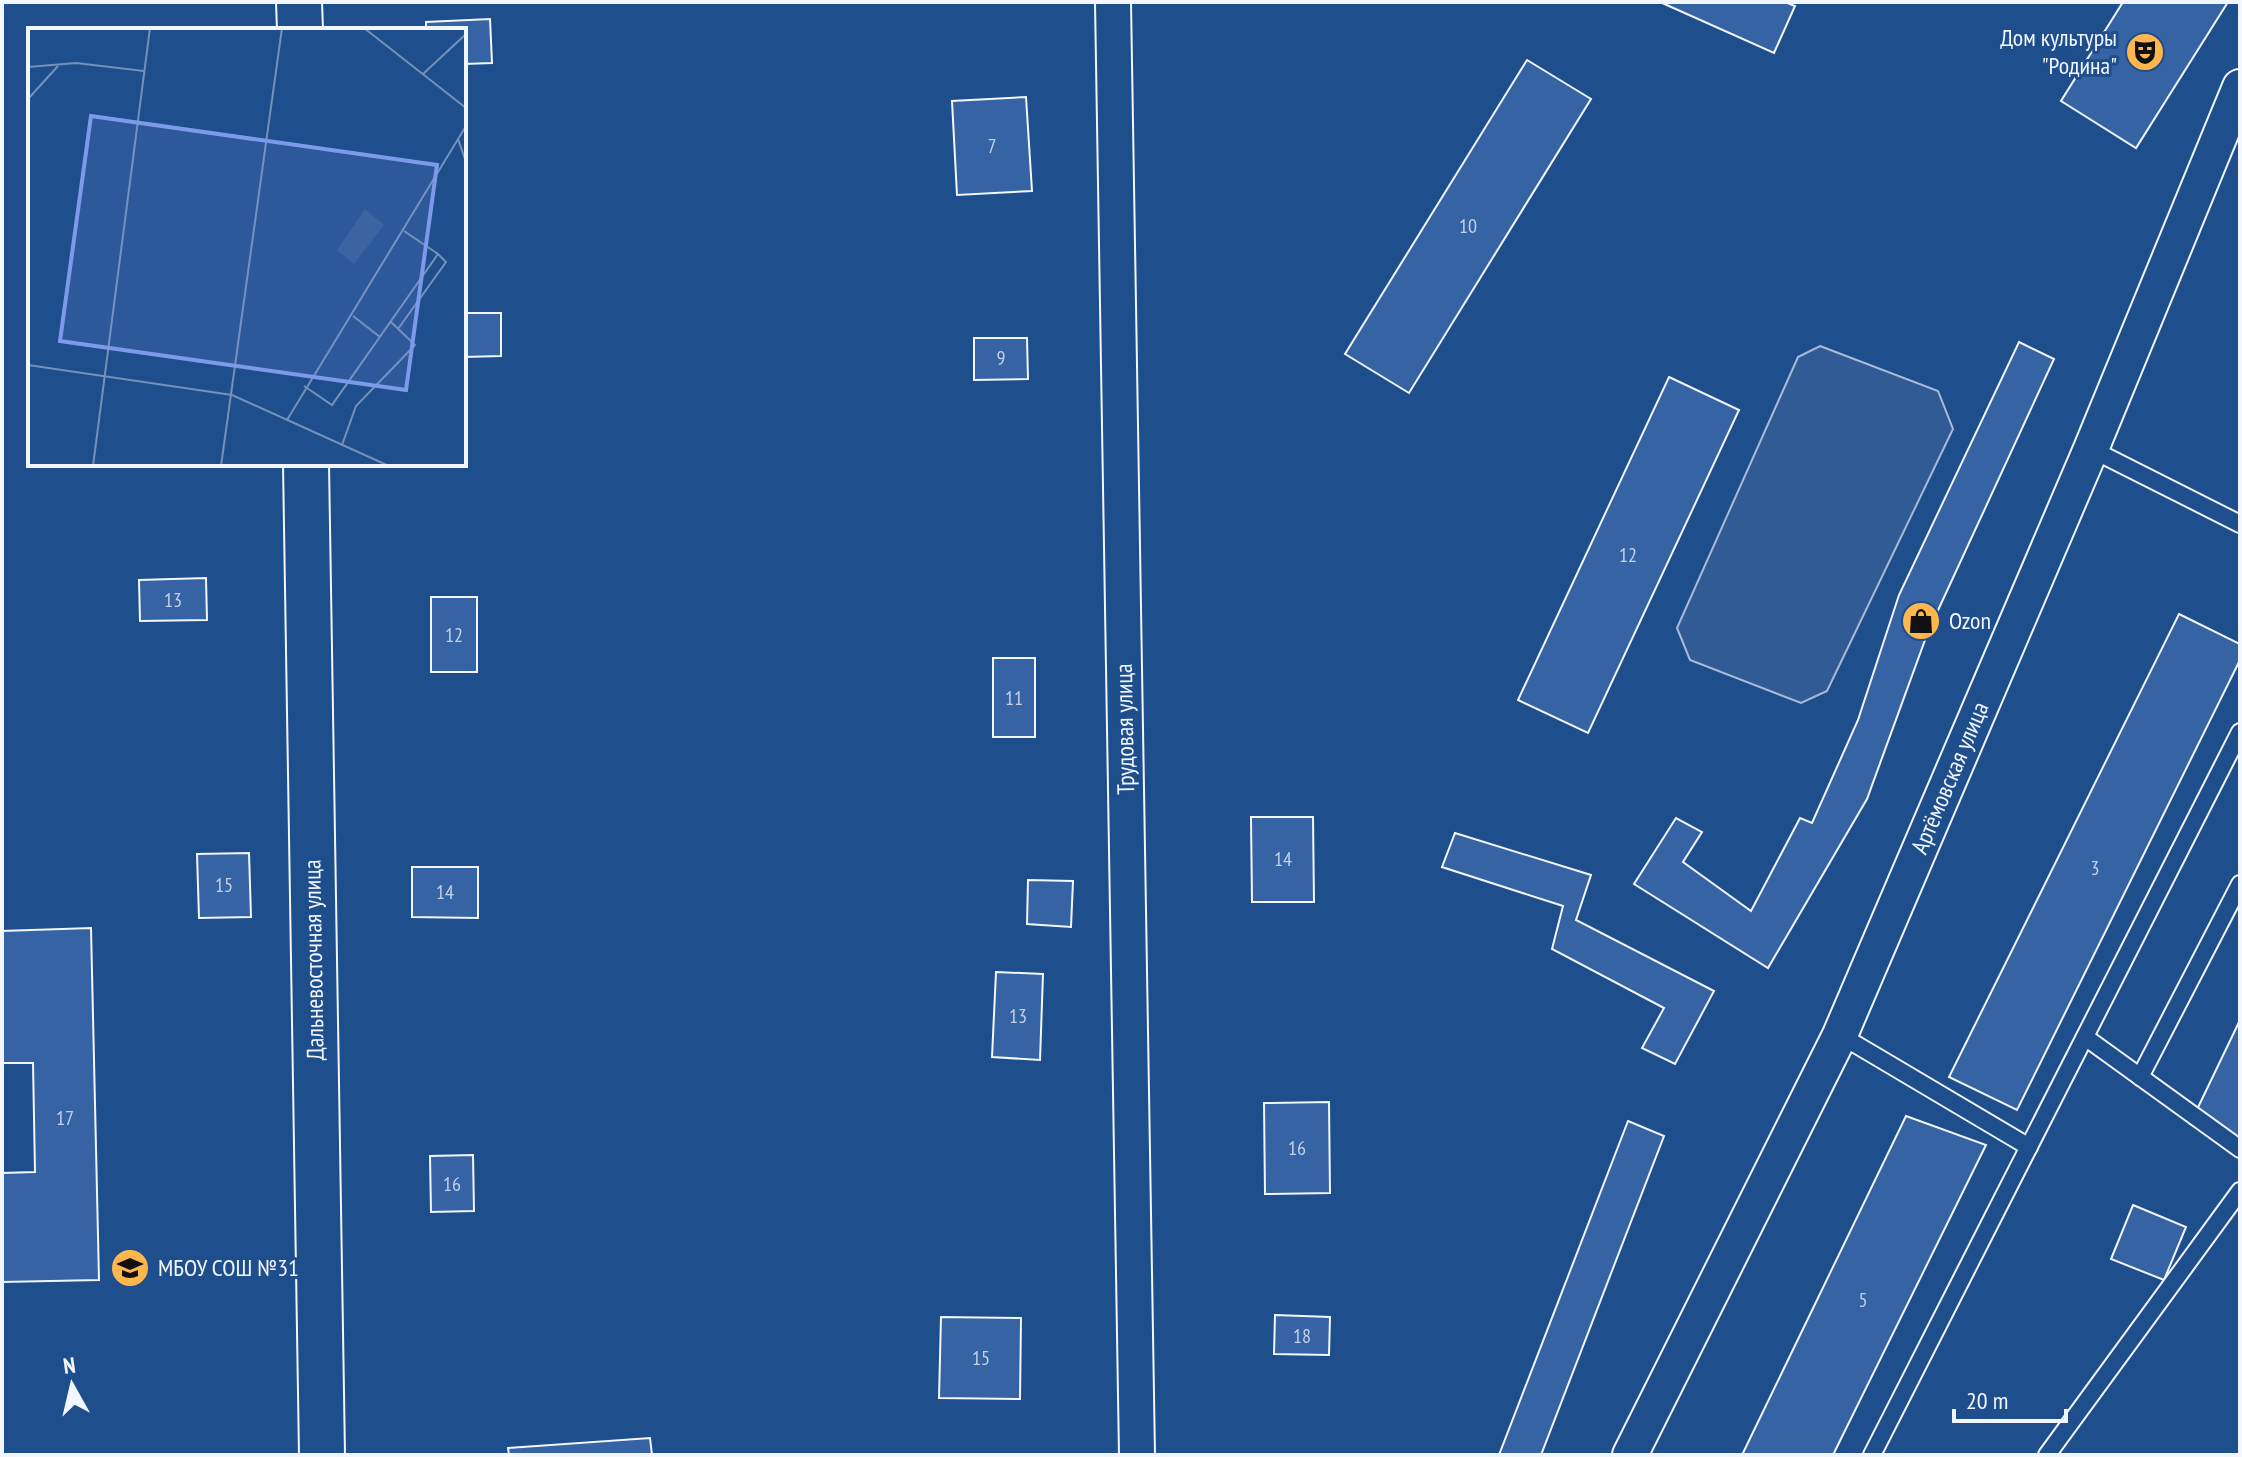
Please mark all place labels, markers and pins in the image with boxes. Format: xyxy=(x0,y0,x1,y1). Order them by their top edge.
place label: Дом культуры "Родина" xyxy=(2000,22,2117,81)
theatre icon: Дом культуры "Родина" xyxy=(2124,31,2166,73)
shop icon: Ozon xyxy=(1900,600,1942,642)
place label: Ozon xyxy=(1949,605,1991,636)
school or university icon: МБОУ СОШ №31 xyxy=(109,1247,151,1289)
place label: МБОУ СОШ №31 xyxy=(158,1252,299,1283)

